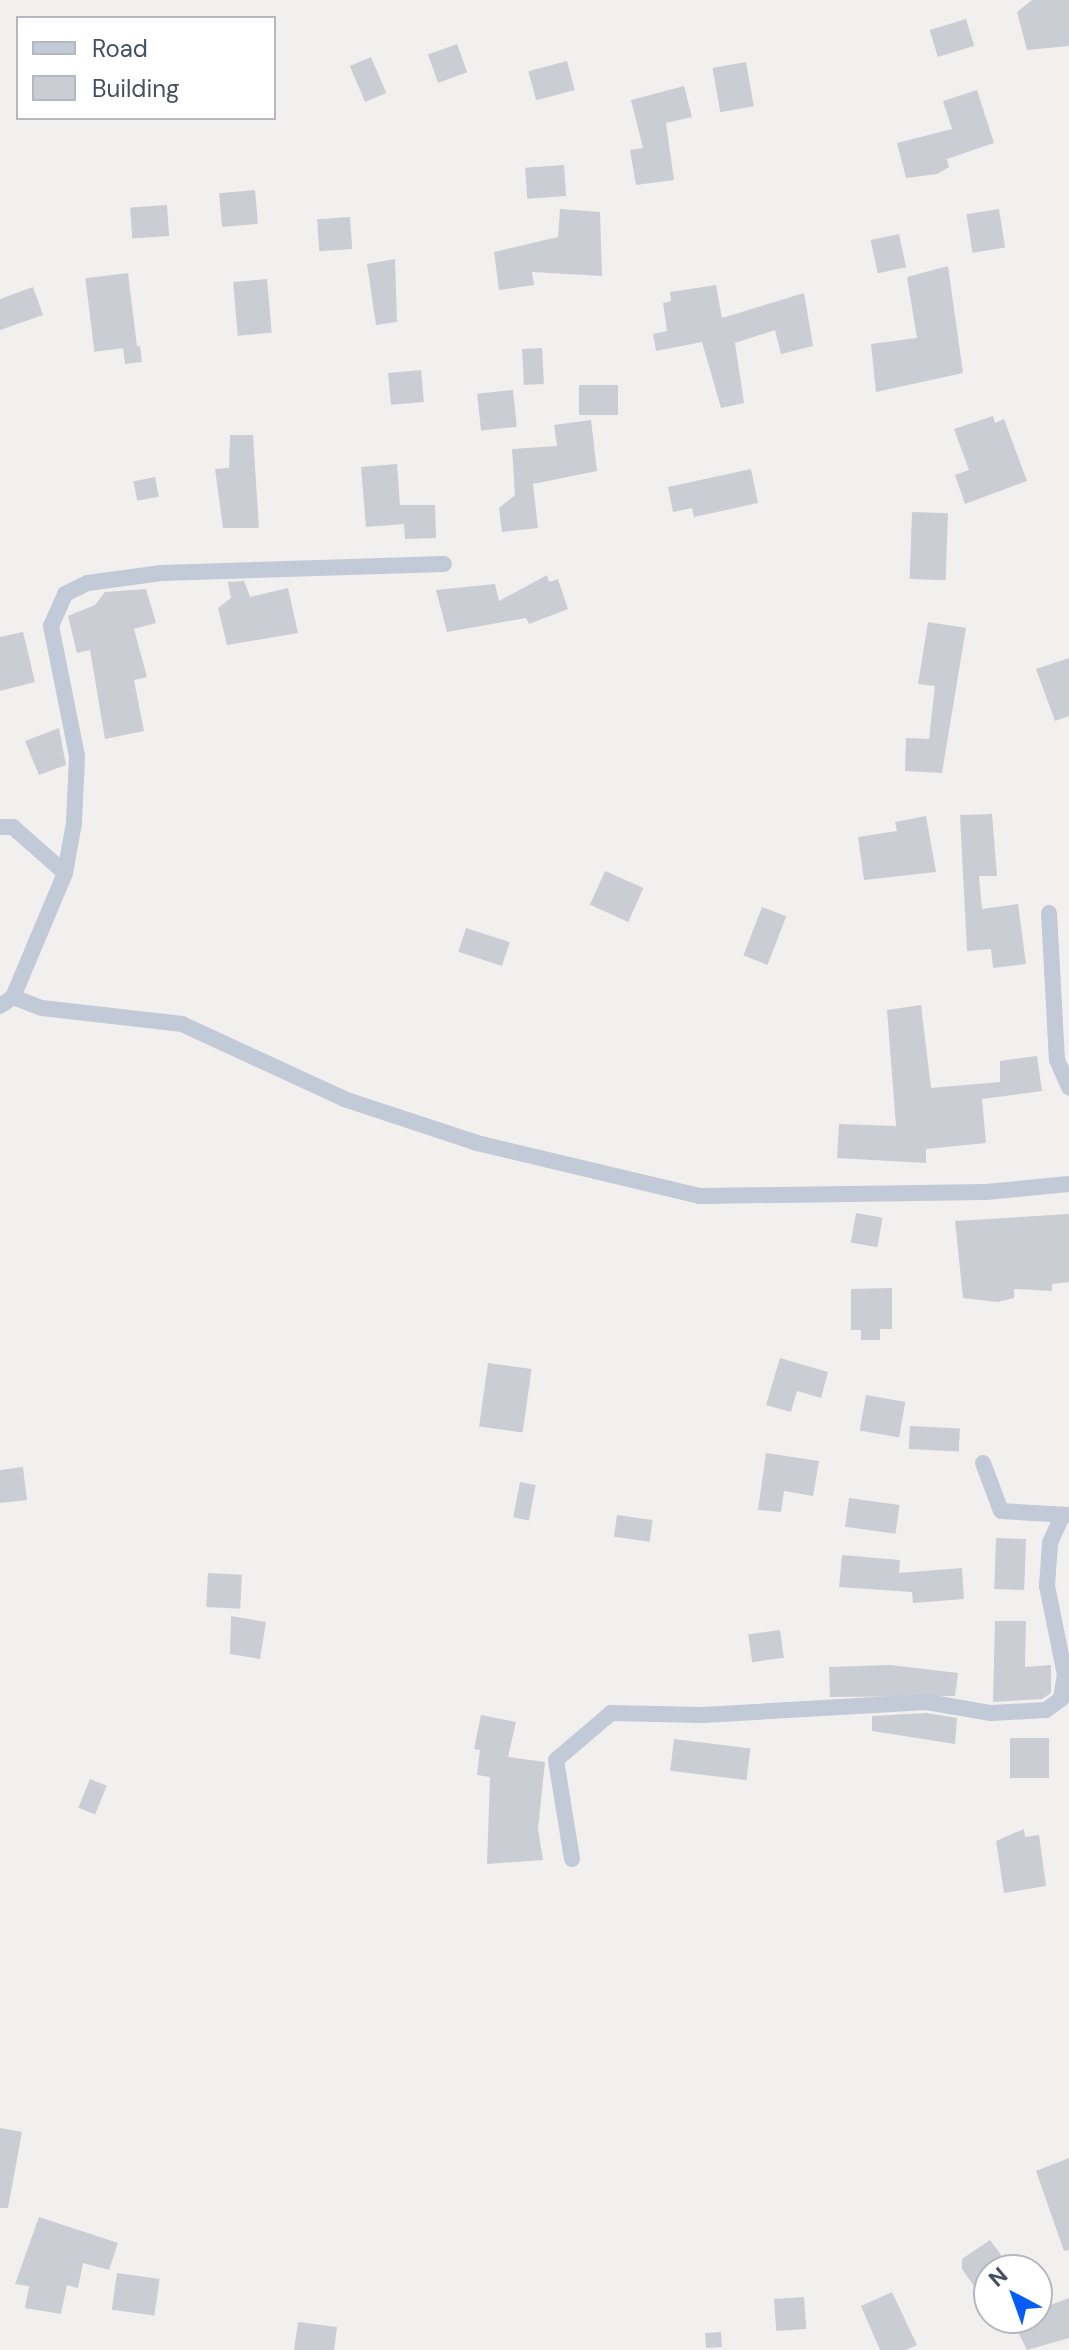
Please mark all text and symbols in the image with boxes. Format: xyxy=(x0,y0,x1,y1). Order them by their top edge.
legend xyxy=(16,16,276,120)
text: Road xyxy=(92,33,148,64)
text: Building xyxy=(92,73,179,104)
north arrow xyxy=(973,2254,1053,2334)
text: N xyxy=(983,2261,1014,2293)

